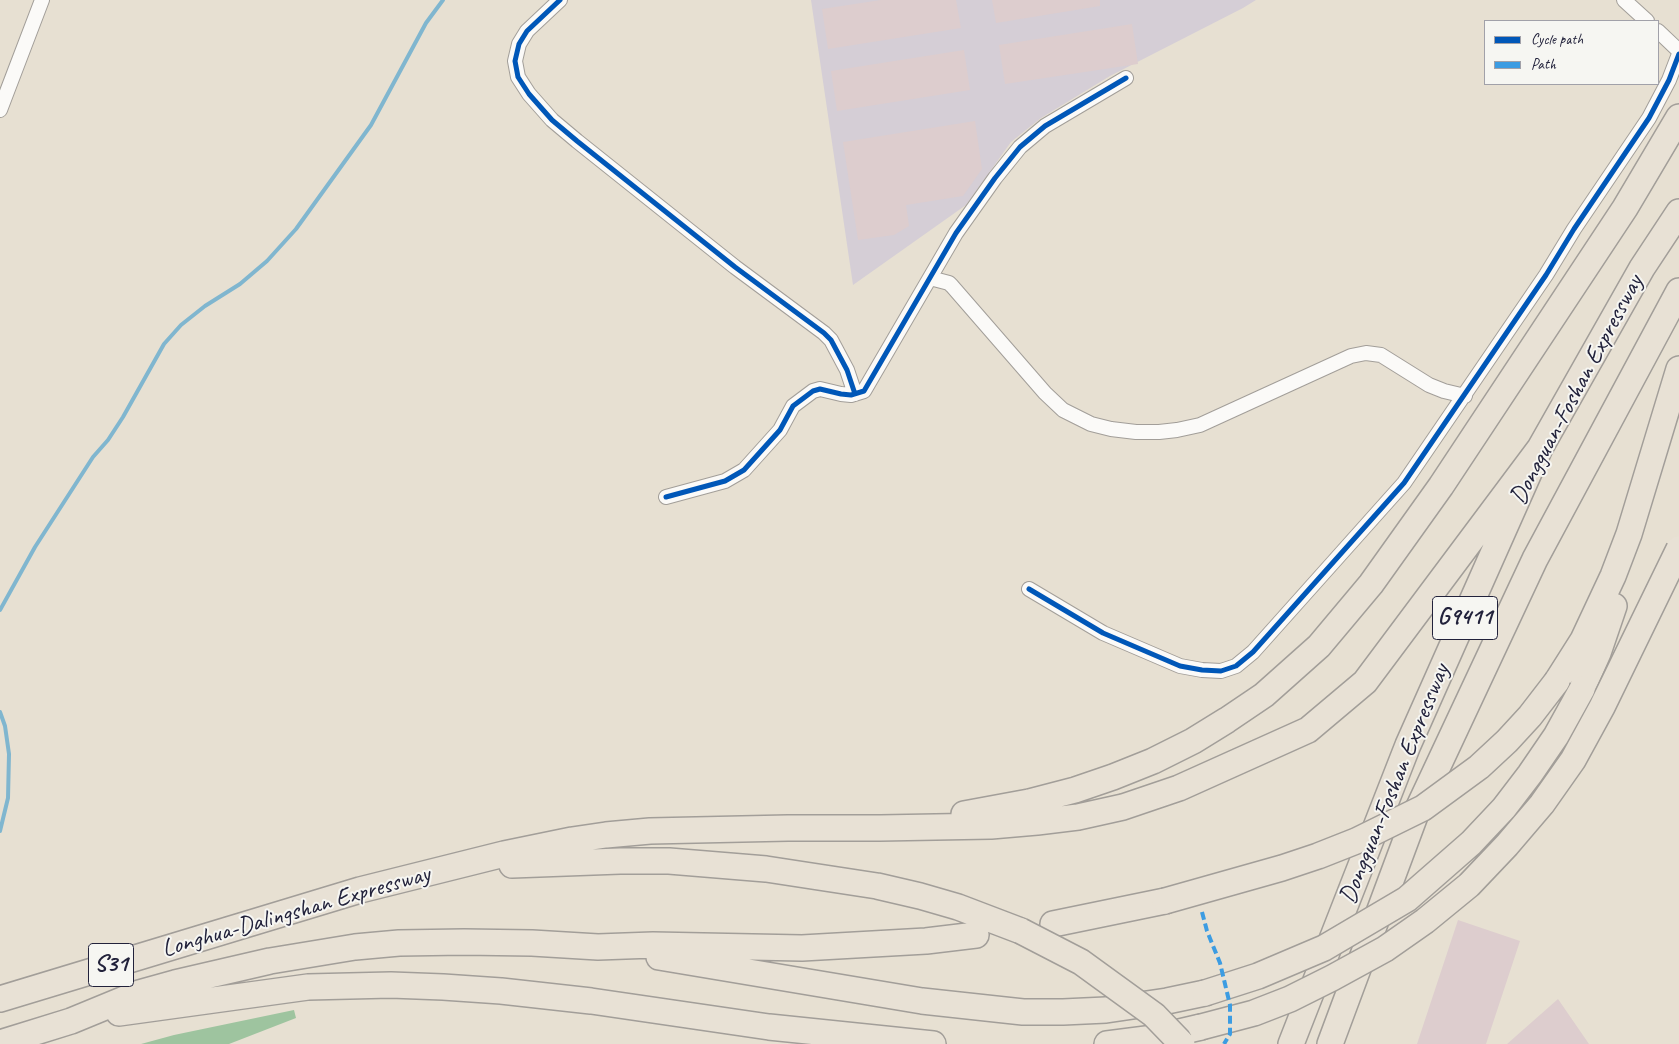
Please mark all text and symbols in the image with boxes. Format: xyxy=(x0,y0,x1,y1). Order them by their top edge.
legend xyxy=(1484,20,1659,85)
text: Cycle path xyxy=(1531,30,1583,49)
text: Path xyxy=(1531,55,1556,74)
street label: Dongguan-Foshan Expressway xyxy=(1504,270,1650,510)
road number: G9411 xyxy=(1432,596,1498,640)
street label: Dongguan-Foshan Expressway xyxy=(1333,660,1457,908)
street label: Longhua-Dalingshan Expressway xyxy=(158,859,434,965)
road number: S31 xyxy=(88,944,134,986)

